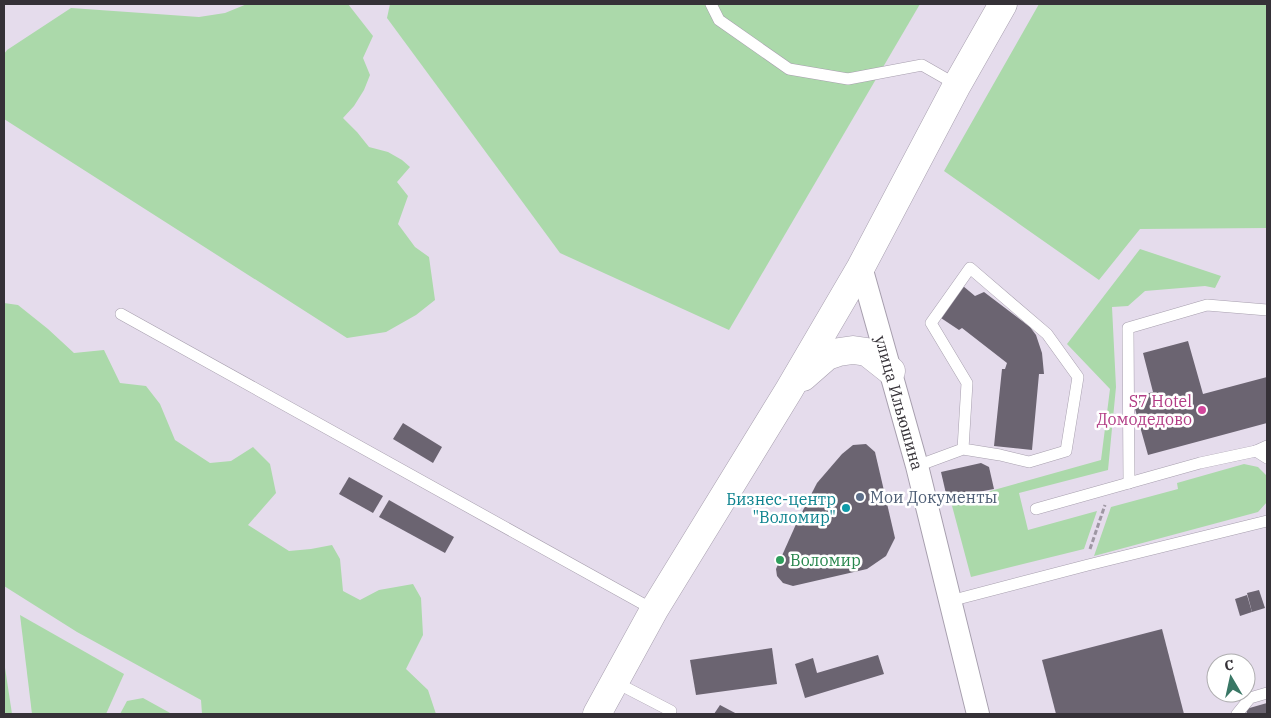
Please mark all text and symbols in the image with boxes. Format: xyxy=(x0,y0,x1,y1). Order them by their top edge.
street label: улица Ильюшина xyxy=(871,333,928,473)
place label: S7 Hotel Домодедово xyxy=(1097,391,1192,429)
marker: S7 Hotel Домодедово xyxy=(1196,404,1208,416)
place label: Мои Документы xyxy=(870,487,998,507)
place label: Бизнес-центр "Воломир" xyxy=(726,489,836,527)
marker: Мои Документы xyxy=(854,491,866,503)
marker: Бизнес-центр "Воломир" xyxy=(840,502,852,514)
place label: Воломир xyxy=(790,550,861,570)
marker: Воломир xyxy=(774,554,786,566)
north arrow xyxy=(1206,653,1256,703)
text: С xyxy=(1223,656,1235,675)

